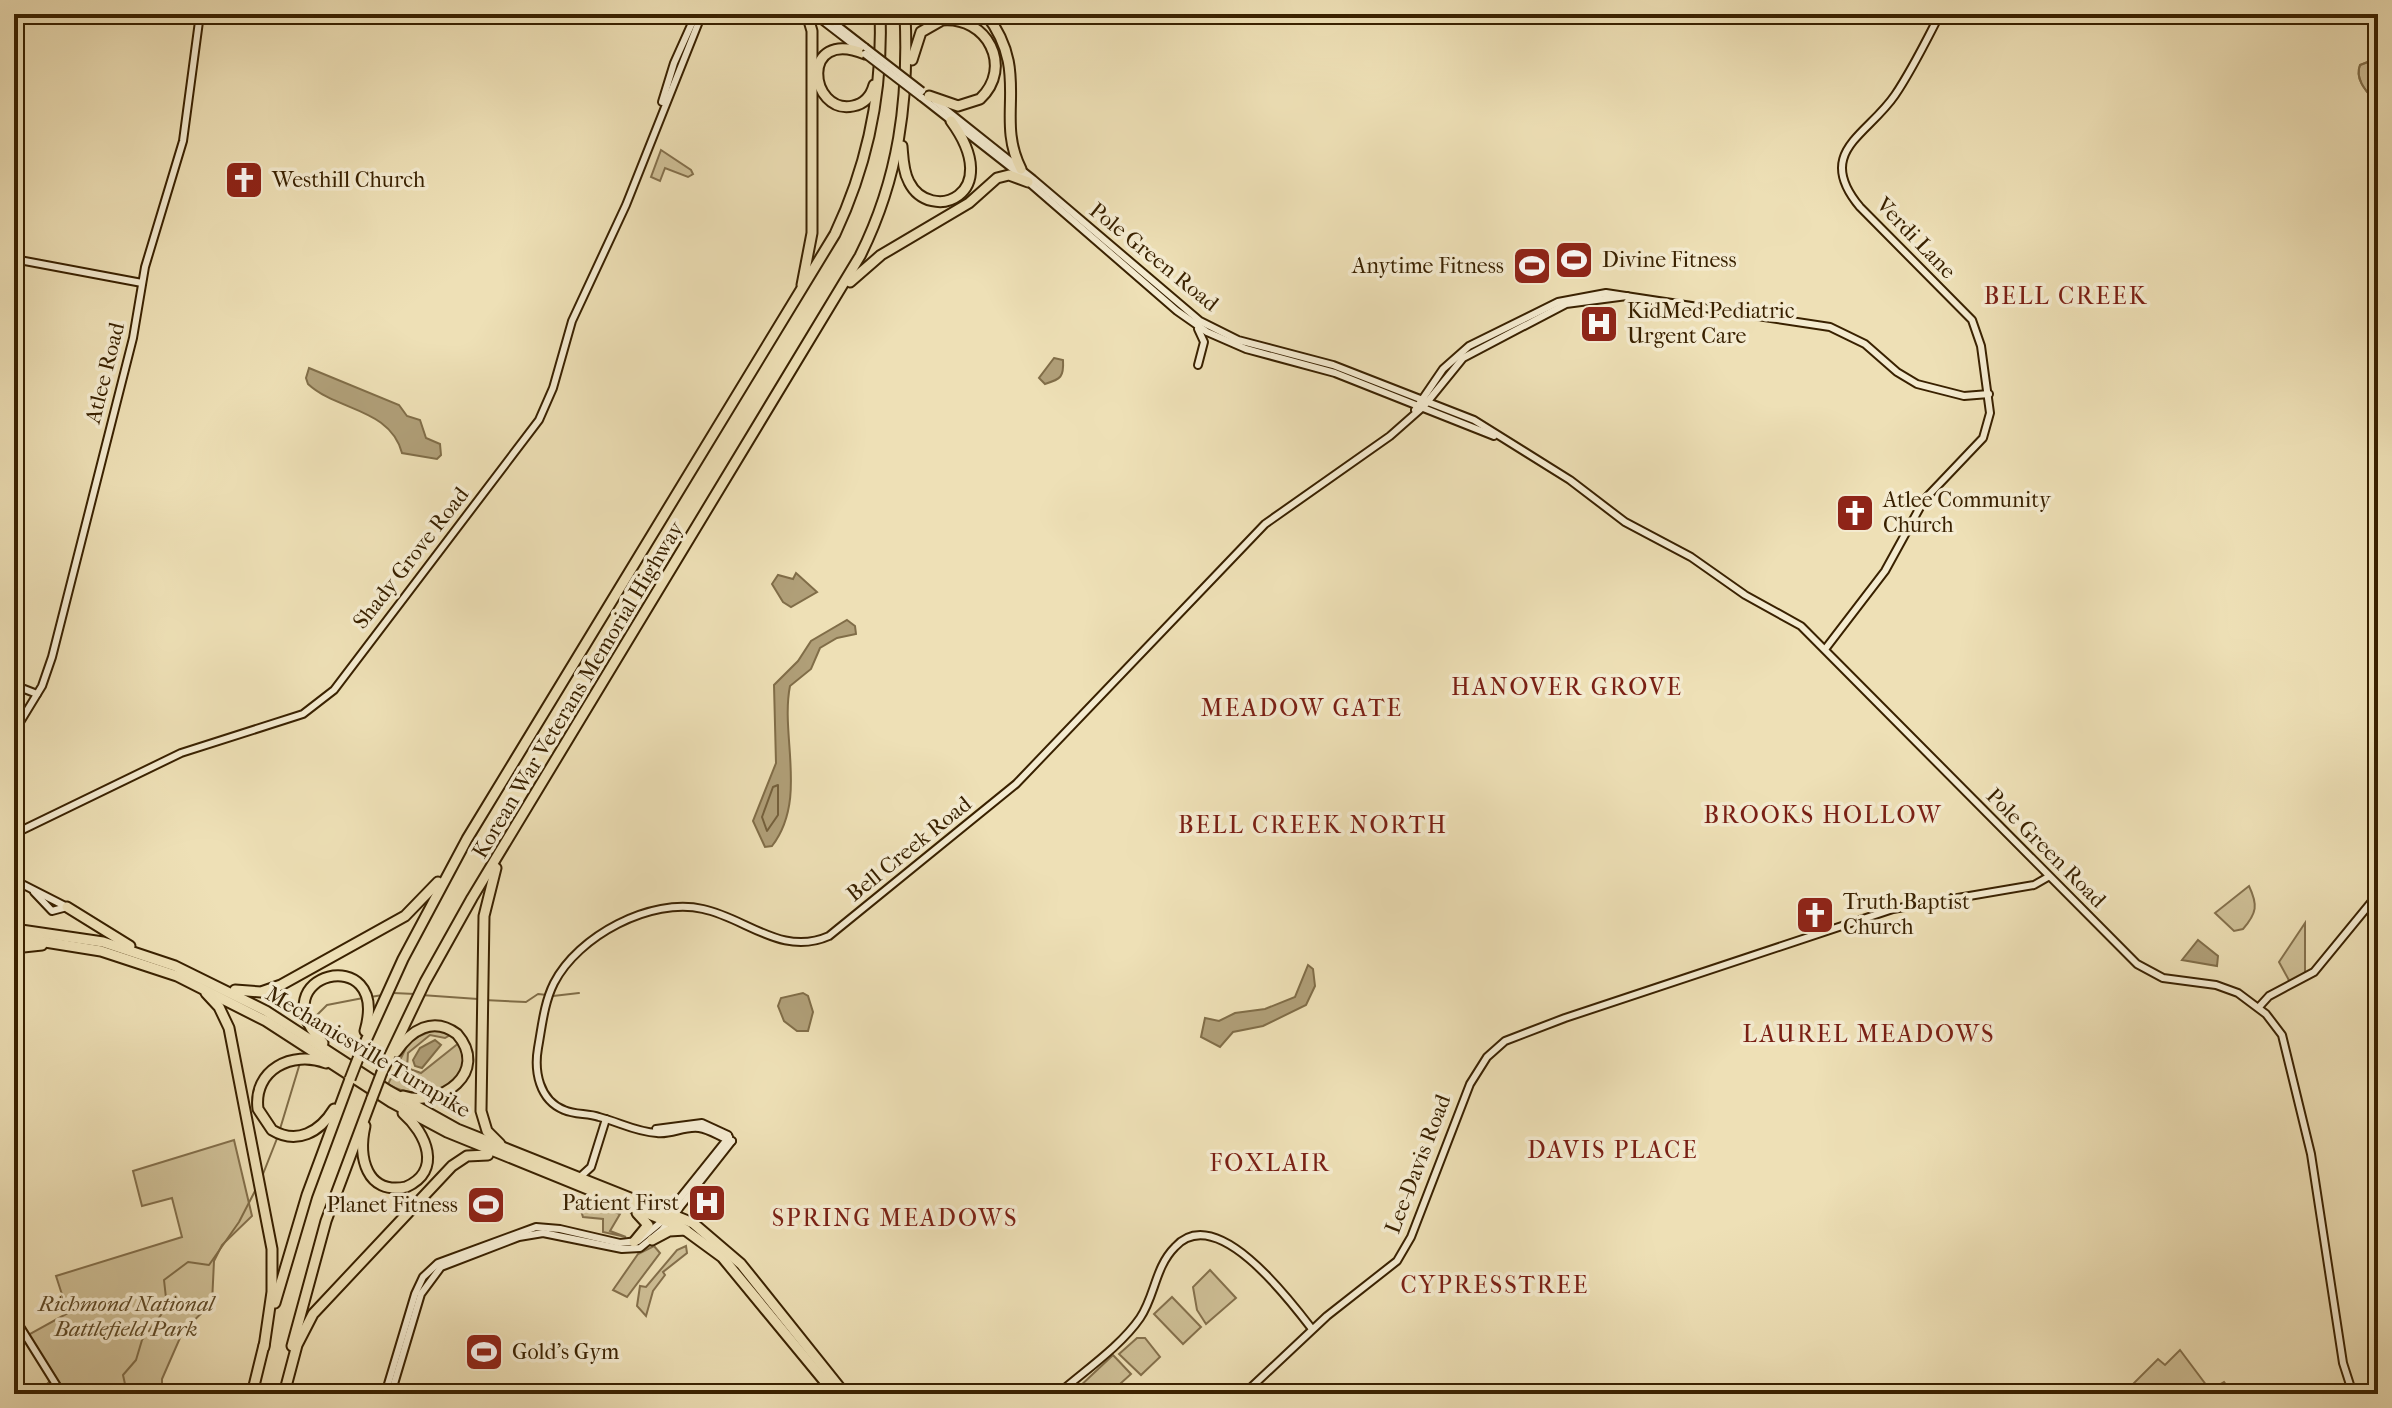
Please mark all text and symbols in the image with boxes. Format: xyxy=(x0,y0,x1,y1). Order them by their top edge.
church icon: Westhill Church xyxy=(223,159,265,201)
place label: Westhill Church xyxy=(271,167,426,193)
street label: Verdi Lane xyxy=(1870,191,1961,284)
street label: Pole Green Road xyxy=(1084,197,1224,318)
sports icon: Divine Fitness xyxy=(1553,239,1595,281)
sports icon: Anytime Fitness xyxy=(1511,245,1553,287)
place label: Divine Fitness xyxy=(1602,247,1737,273)
place label: Anytime Fitness xyxy=(1351,253,1504,279)
district label: BELL CREEK xyxy=(1984,282,2148,310)
place label: KidMed Pediatric Urgent Care xyxy=(1627,298,1795,349)
hospital icon: KidMed Pediatric Urgent Care xyxy=(1578,303,1620,345)
street label: Atlee Road xyxy=(80,319,130,427)
street label: Shady Grove Road xyxy=(348,481,475,634)
place label: Atlee Community Church xyxy=(1882,487,2052,538)
church icon: Atlee Community Church xyxy=(1834,492,1876,534)
street label: Korean War Veterans Memorial Highway xyxy=(467,516,690,863)
district label: HANOVER GROVE xyxy=(1451,673,1683,701)
district label: MEADOW GATE xyxy=(1201,694,1403,722)
street label: Pole Green Road xyxy=(1981,783,2112,914)
street label: Bell Creek Road xyxy=(841,790,977,907)
district label: BROOKS HOLLOW xyxy=(1704,801,1943,829)
district label: BELL CREEK NORTH xyxy=(1178,811,1448,839)
place label: Truth Baptist Church xyxy=(1843,889,1970,940)
church icon: Truth Baptist Church xyxy=(1794,894,1836,936)
street label: Mechanicsville Turnpike xyxy=(261,981,475,1123)
district label: LAUREL MEADOWS xyxy=(1743,1020,1995,1048)
street label: Lee-Davis Road xyxy=(1380,1090,1457,1237)
district label: DAVIS PLACE xyxy=(1527,1136,1699,1164)
district label: FOXLAIR xyxy=(1209,1149,1331,1177)
hospital icon: Patient First xyxy=(686,1182,728,1224)
sports icon: Planet Fitness xyxy=(465,1184,507,1226)
place label: Patient First xyxy=(562,1190,679,1216)
place label: Planet Fitness xyxy=(327,1192,458,1218)
district label: SPRING MEADOWS xyxy=(772,1204,1018,1232)
district label: CYPRESSTREE xyxy=(1401,1271,1590,1299)
park label: Richmond National Battlefield Park xyxy=(36,1291,216,1342)
sports icon: Gold's Gym xyxy=(463,1331,505,1373)
place label: Gold's Gym xyxy=(512,1339,620,1365)

